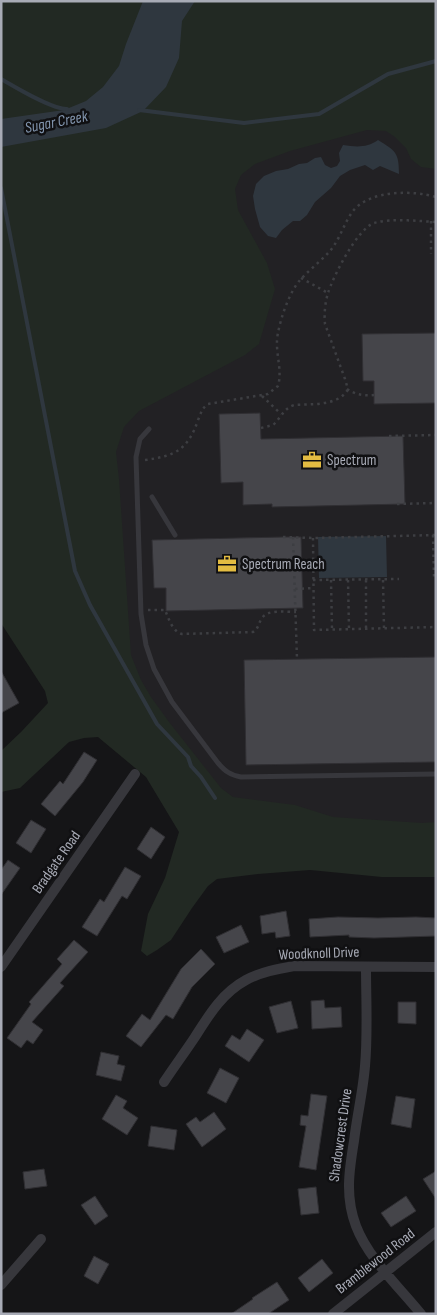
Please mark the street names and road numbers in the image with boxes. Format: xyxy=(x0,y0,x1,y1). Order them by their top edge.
street label: Bradgate Road xyxy=(28,827,85,897)
street label: Woodknoll Drive xyxy=(278,943,360,964)
street label: Shadowcrest Drive xyxy=(325,1087,356,1183)
street label: Bramblewood Road xyxy=(332,1224,419,1298)

